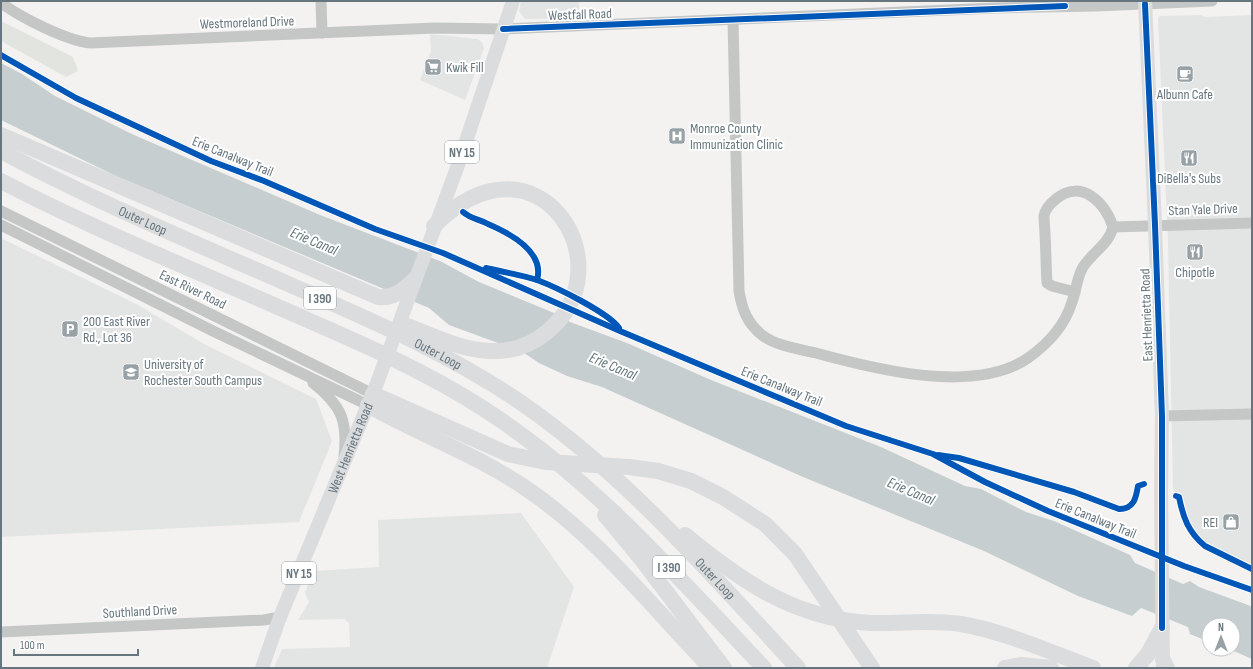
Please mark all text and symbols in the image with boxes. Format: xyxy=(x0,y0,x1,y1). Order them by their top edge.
street label: Westfall Road xyxy=(548,5,612,24)
street label: Westmoreland Drive xyxy=(199,12,295,33)
supermarket icon: Kwik Fill xyxy=(423,57,443,77)
place label: Kwik Fill xyxy=(446,59,484,76)
cafe icon: Albunn Cafe xyxy=(1175,64,1195,84)
place label: Albunn Cafe xyxy=(1156,86,1213,103)
place label: Monroe County Immunization Clinic xyxy=(690,120,783,153)
hospital icon: Monroe County Immunization Clinic xyxy=(667,126,687,146)
street label: Erie Canalway Trail xyxy=(190,133,276,180)
road number: NY 15 xyxy=(445,141,479,163)
restaurant icon: DiBella's Subs xyxy=(1179,148,1199,168)
place label: DiBella's Subs xyxy=(1157,170,1221,187)
street label: Stan Yale Drive xyxy=(1168,200,1238,219)
street label: Outer Loop xyxy=(116,202,170,239)
water label: Erie Canal xyxy=(287,223,341,260)
restaurant icon: Chipotle xyxy=(1185,242,1205,262)
place label: Chipotle xyxy=(1175,264,1215,281)
street label: East River Road xyxy=(157,266,229,313)
street label: East Henrietta Road xyxy=(1136,268,1157,362)
road number: I 390 xyxy=(304,287,336,309)
place label: 200 East River Rd., Lot 36 xyxy=(83,313,150,346)
parking icon: 200 East River Rd., Lot 36 xyxy=(60,319,80,339)
street label: Outer Loop xyxy=(411,335,465,374)
water label: Erie Canal xyxy=(586,348,640,385)
place label: University of Rochester South Campus xyxy=(144,356,262,389)
school or university icon: University of Rochester South Campus xyxy=(121,362,141,382)
street label: Erie Canalway Trail xyxy=(739,363,825,410)
street label: West Henrietta Road xyxy=(324,400,377,496)
water label: Erie Canal xyxy=(884,473,938,510)
street label: Erie Canalway Trail xyxy=(1053,495,1139,542)
shop icon: REI xyxy=(1221,512,1241,532)
place label: REI xyxy=(1203,514,1218,531)
street label: Outer Loop xyxy=(691,554,739,603)
road number: I 390 xyxy=(653,556,685,578)
road number: NY 15 xyxy=(282,562,316,584)
street label: Southland Drive xyxy=(102,601,178,622)
north arrow xyxy=(1201,617,1241,657)
text: N xyxy=(1218,621,1224,634)
scale bar xyxy=(14,631,138,657)
text: 100 m xyxy=(20,638,45,653)

